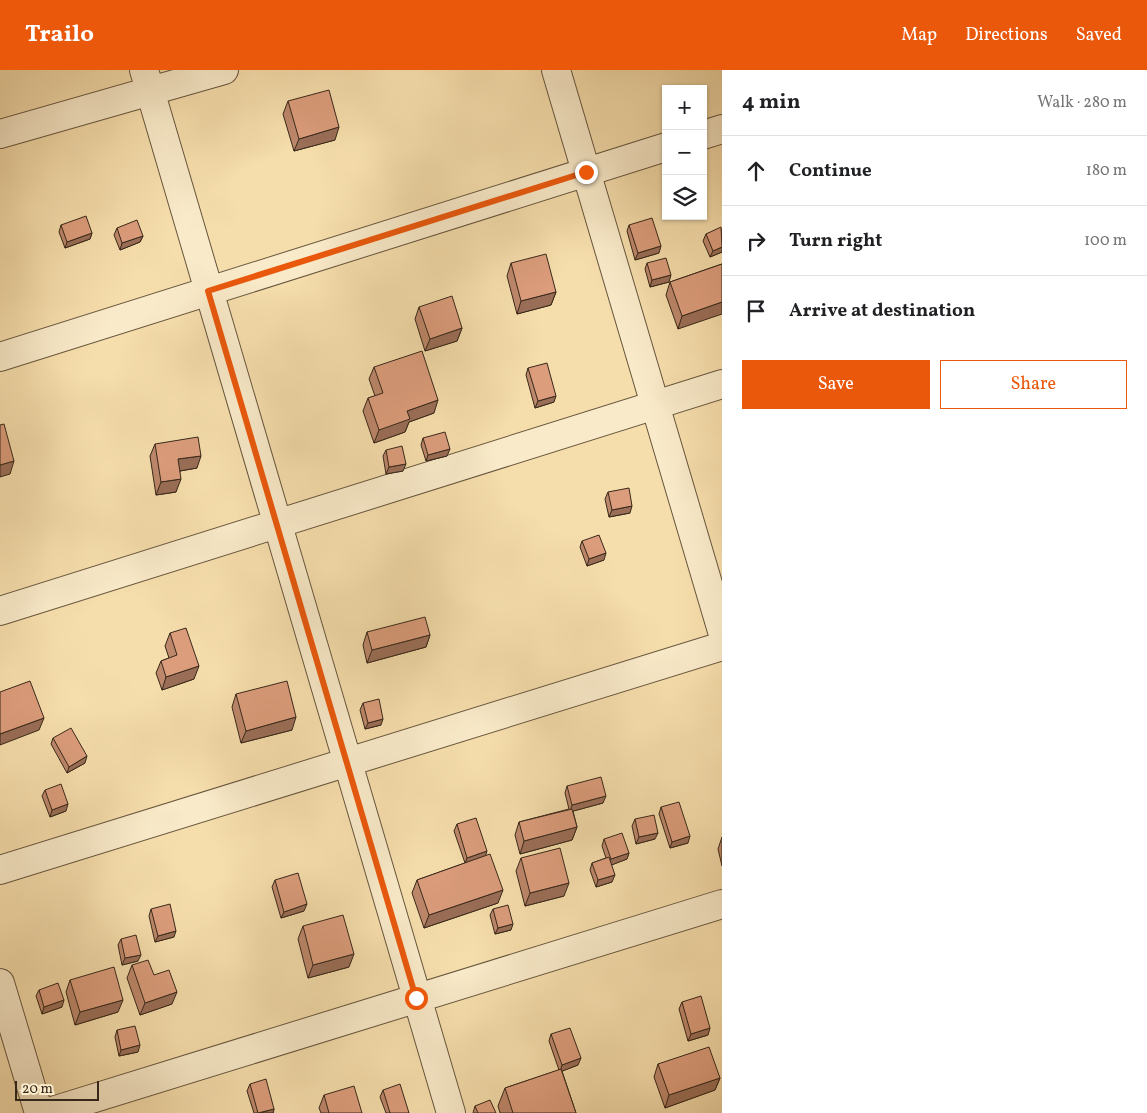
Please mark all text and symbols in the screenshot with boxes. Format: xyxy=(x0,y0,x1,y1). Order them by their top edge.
text: Trailo xyxy=(25,18,94,52)
text: Map xyxy=(901,23,937,48)
text: Directions xyxy=(965,23,1048,48)
text: Saved xyxy=(1076,23,1122,48)
map controls xyxy=(662,85,707,220)
button: + xyxy=(662,85,707,130)
text: 4 min xyxy=(742,88,801,117)
text: Walk · 280 m xyxy=(1037,92,1127,114)
button: − xyxy=(662,130,707,175)
icon: ahead xyxy=(742,157,770,185)
text: Continue xyxy=(789,158,872,184)
text: 180 m xyxy=(1086,160,1127,182)
route end xyxy=(575,161,598,184)
button: layers xyxy=(662,175,707,220)
icon: right xyxy=(742,227,770,255)
text: Turn right xyxy=(789,228,882,254)
text: 100 m xyxy=(1084,230,1127,252)
icon: arrive xyxy=(742,297,770,325)
text: Arrive at destination xyxy=(789,298,975,324)
button: Save xyxy=(742,360,930,409)
button: Share xyxy=(940,360,1127,409)
route start xyxy=(405,987,428,1010)
scale bar xyxy=(15,1078,99,1101)
text: 20 m xyxy=(22,1080,53,1099)

